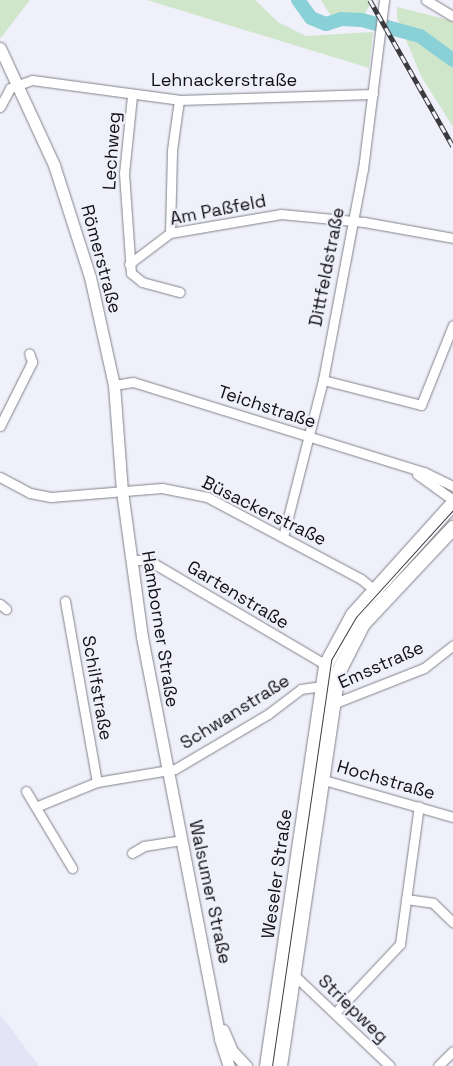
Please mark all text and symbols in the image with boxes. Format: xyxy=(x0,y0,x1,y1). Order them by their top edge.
street label: Lehnackerstraße xyxy=(151,69,297,91)
street label: Lechweg xyxy=(98,111,126,191)
street label: Am Paßfeld xyxy=(168,190,268,230)
street label: Römerstraße xyxy=(76,202,126,316)
street label: Dittfeldstraße xyxy=(305,206,349,328)
street label: Teichstraße xyxy=(215,381,319,433)
street label: Büsackerstraße xyxy=(198,471,330,551)
street label: Hamborner Straße xyxy=(137,549,183,709)
street label: Gartenstraße xyxy=(183,556,293,634)
street label: Schilfstraße xyxy=(77,634,117,742)
street label: Emsstraße xyxy=(335,637,427,693)
street label: Schwanstraße xyxy=(176,670,294,754)
street label: Hochstraße xyxy=(334,756,438,804)
street label: Weseler Straße xyxy=(257,808,297,940)
street label: Walsumer Straße xyxy=(184,818,236,966)
street label: Striepweg xyxy=(313,970,393,1048)

